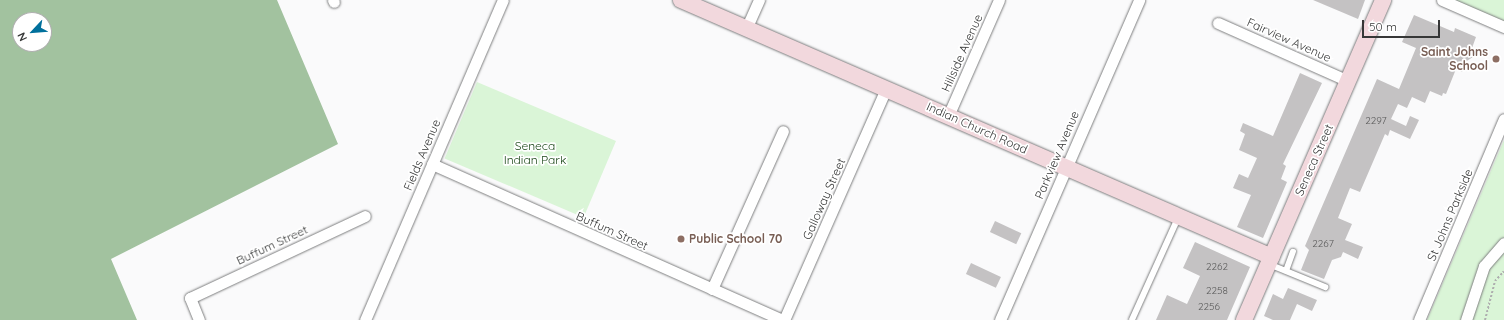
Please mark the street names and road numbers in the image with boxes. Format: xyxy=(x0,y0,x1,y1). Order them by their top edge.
street label: Hillside Avenue xyxy=(938,12,986,94)
street label: Fairview Avenue xyxy=(1245,15,1333,65)
street label: Indian Church Road xyxy=(924,99,1030,157)
street label: Parkview Avenue xyxy=(1032,109,1082,201)
street label: Fields Avenue xyxy=(401,117,443,193)
street label: Seneca Street xyxy=(1292,122,1336,198)
street label: Galloway Street xyxy=(800,156,848,242)
street label: St Johns Parkside xyxy=(1424,167,1476,263)
street label: Buffum Street xyxy=(574,209,650,253)
street label: Buffum Street xyxy=(234,222,310,268)

